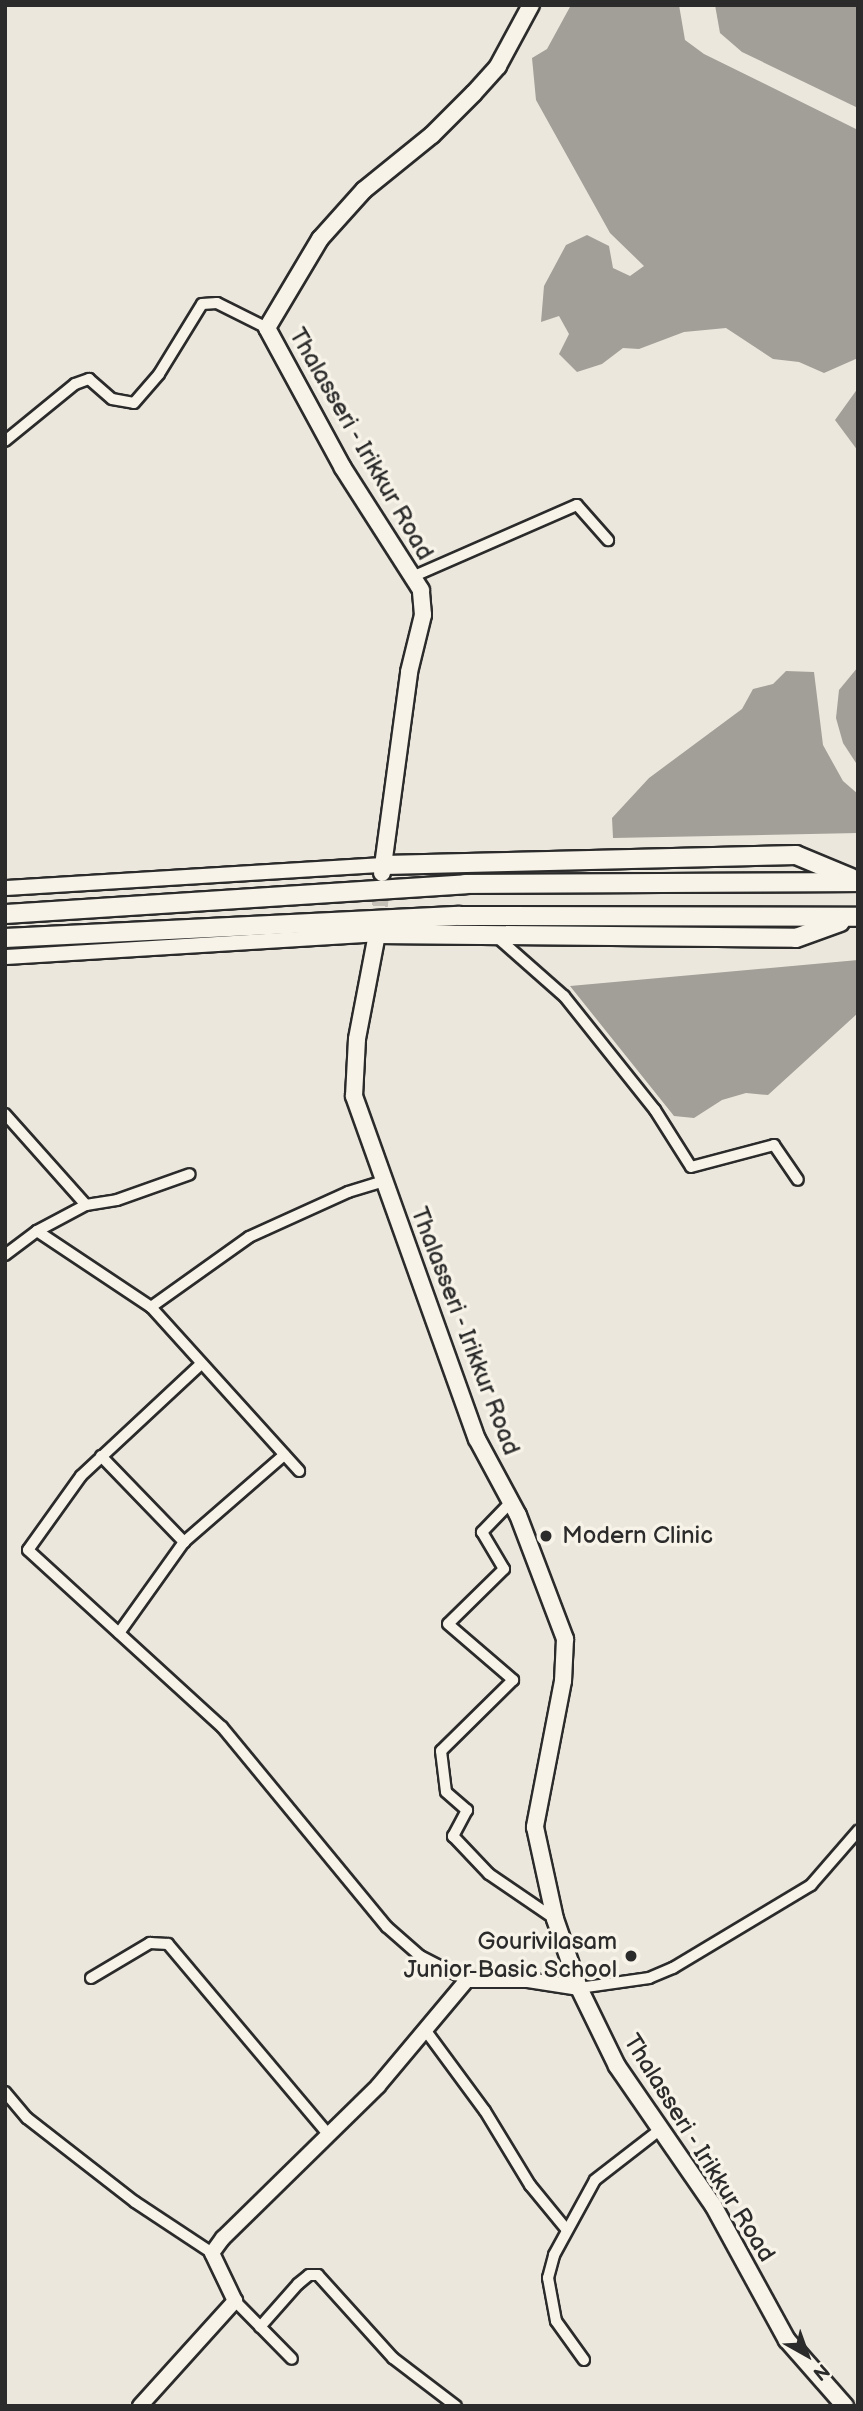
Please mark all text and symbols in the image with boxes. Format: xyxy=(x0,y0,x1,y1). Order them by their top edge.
street label: Thalasseri - Irikkur Road xyxy=(282,322,440,566)
street label: Thalasseri - Irikkur Road xyxy=(404,1202,526,1460)
place label: Modern Clinic xyxy=(562,1522,713,1550)
marker: Modern Clinic xyxy=(536,1526,556,1546)
place label: Gourivilasam Junior Basic School xyxy=(403,1928,617,1984)
marker: Gourivilasam Junior Basic School xyxy=(623,1948,639,1964)
street label: Thalasseri - Irikkur Road xyxy=(617,2028,781,2268)
north arrow xyxy=(772,2320,842,2390)
text: N xyxy=(808,2358,834,2385)

